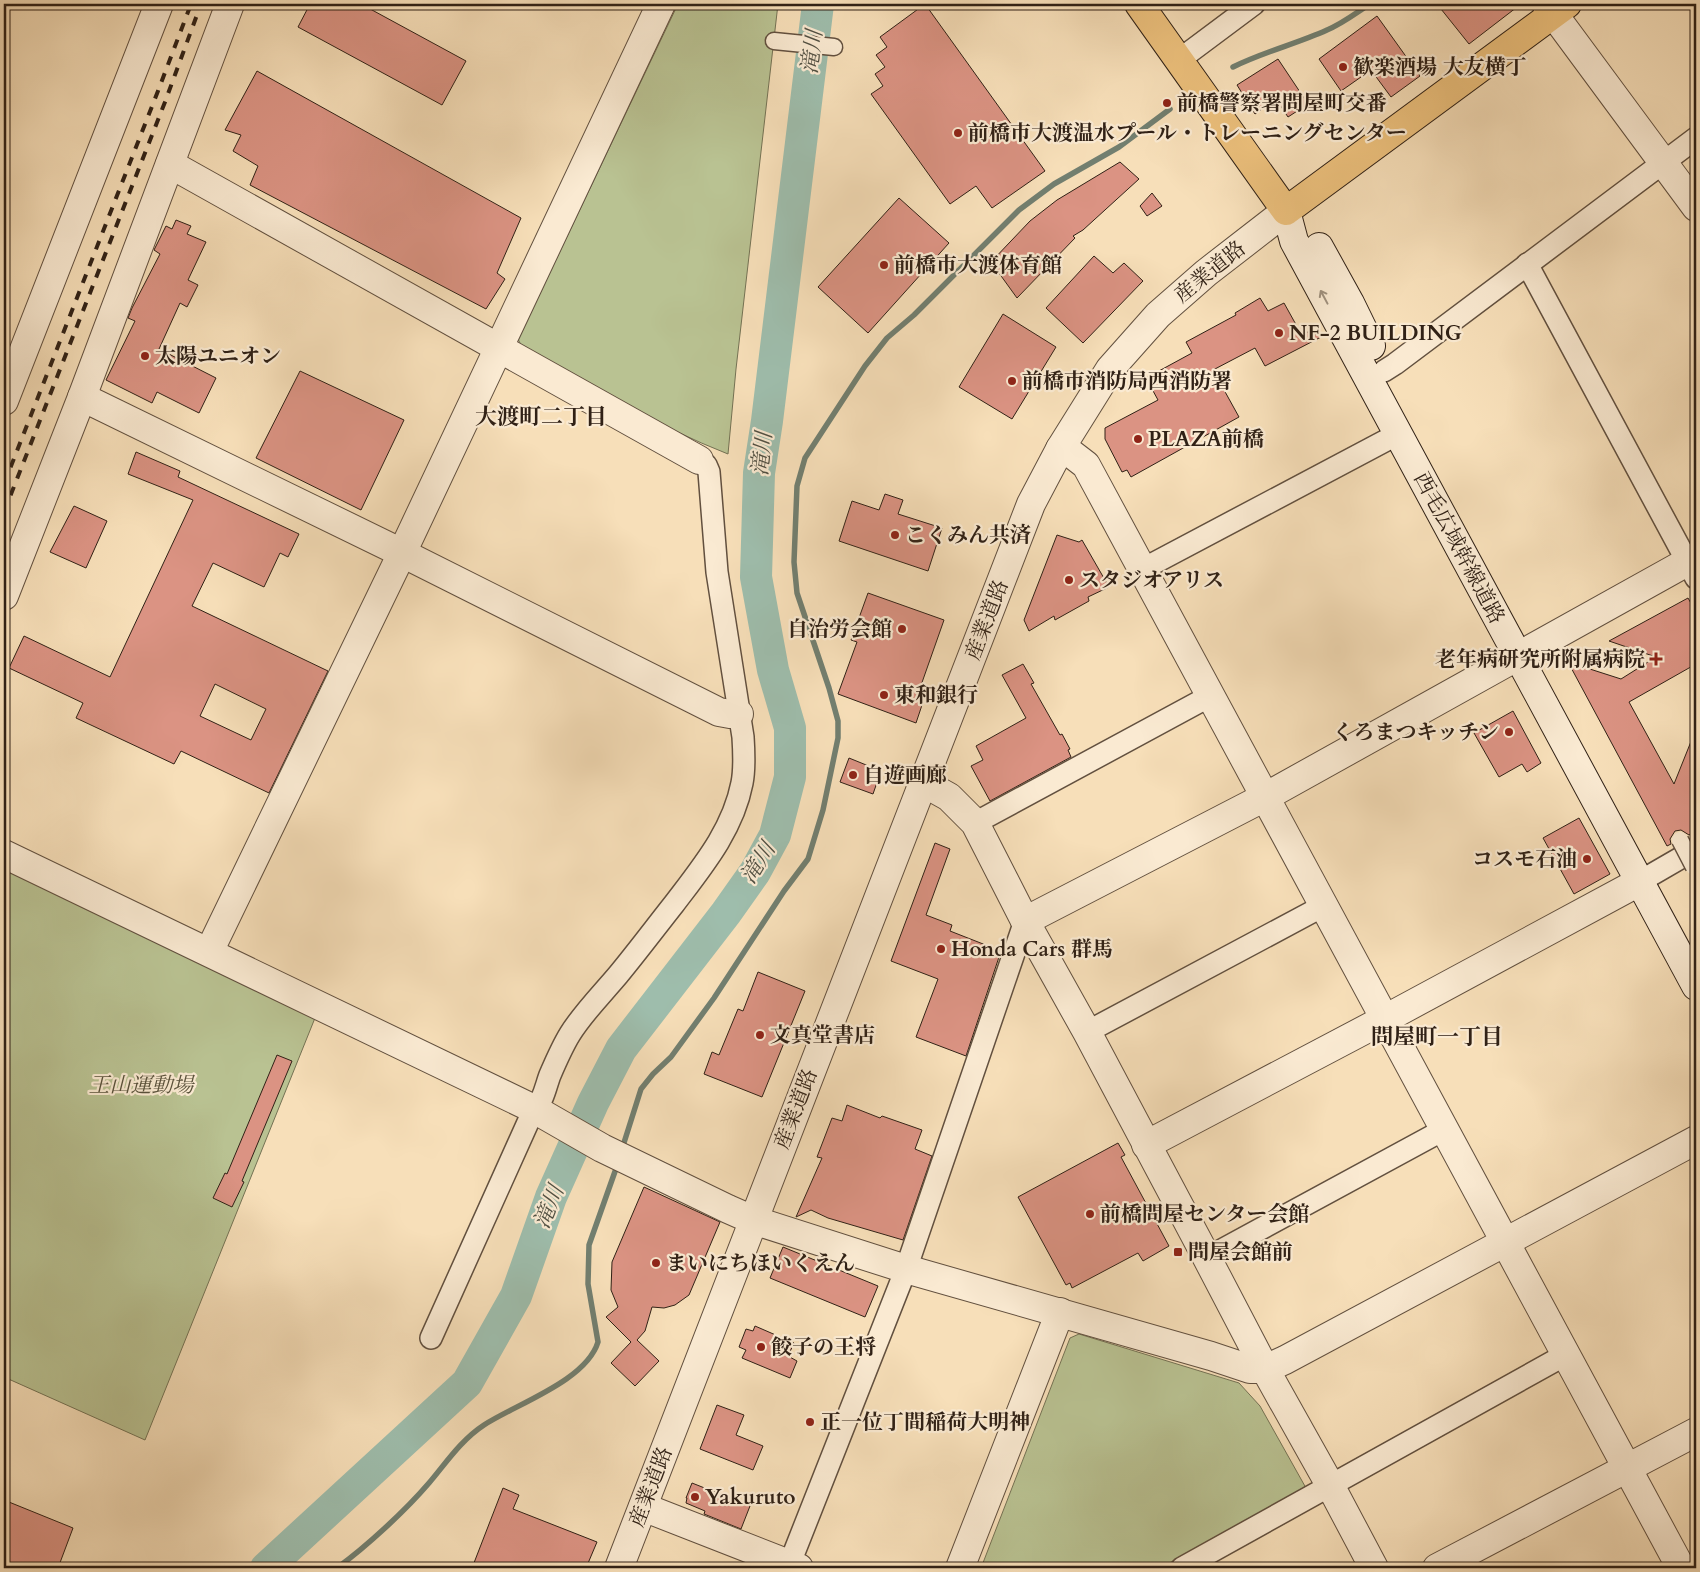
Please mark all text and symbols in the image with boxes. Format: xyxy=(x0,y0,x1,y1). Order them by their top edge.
water label: 滝川 xyxy=(794,26,830,76)
place label: 歓楽酒場 大友横丁 xyxy=(1353,53,1527,82)
marker: 歓楽酒場 大友横丁 xyxy=(1337,61,1349,73)
place label: 前橋警察署問屋町交番 xyxy=(1177,89,1387,118)
marker: 前橋警察署問屋町交番 xyxy=(1161,97,1173,109)
place label: 前橋市大渡温水プール・トレーニングセンター xyxy=(968,119,1407,148)
marker: 前橋市大渡温水プール・トレーニングセンター xyxy=(952,127,964,139)
street label: 産業道路 xyxy=(1168,234,1252,310)
place label: 前橋市大渡体育館 xyxy=(894,251,1062,280)
marker: 前橋市大渡体育館 xyxy=(878,259,890,271)
one-way arrow xyxy=(1319,289,1329,304)
place label: NF-2 BUILDING xyxy=(1289,319,1462,348)
marker: NF-2 BUILDING xyxy=(1273,327,1285,339)
place label: 太陽ユニオン xyxy=(155,342,281,371)
marker: 太陽ユニオン xyxy=(139,350,151,362)
place label: 前橋市消防局西消防署 xyxy=(1022,367,1232,396)
marker: 前橋市消防局西消防署 xyxy=(1006,375,1018,387)
district label: 大渡町二丁目 xyxy=(475,402,607,432)
place label: PLAZA前橋 xyxy=(1148,425,1264,454)
water label: 滝川 xyxy=(745,429,779,477)
marker: PLAZA前橋 xyxy=(1132,433,1144,445)
street label: 西毛広域幹線道路 xyxy=(1407,467,1511,629)
place label: こくみん共済 xyxy=(905,521,1031,550)
marker: こくみん共済 xyxy=(889,529,901,541)
place label: スタジオアリス xyxy=(1079,566,1224,595)
marker: スタジオアリス xyxy=(1063,574,1075,586)
street label: 産業道路 xyxy=(958,576,1016,664)
place label: 自治労会館 xyxy=(787,615,892,644)
marker: 自治労会館 xyxy=(896,623,908,635)
place label: 老年病研究所附属病院 xyxy=(1435,645,1645,674)
marker: 老年病研究所附属病院 xyxy=(1649,652,1663,666)
place label: 東和銀行 xyxy=(894,681,978,710)
marker: 東和銀行 xyxy=(878,689,890,701)
place label: くろまつキッチン xyxy=(1332,718,1499,747)
marker: くろまつキッチン xyxy=(1503,726,1515,738)
place label: 自遊画廊 xyxy=(863,761,947,790)
marker: 自遊画廊 xyxy=(847,769,859,781)
water label: 滝川 xyxy=(734,835,783,890)
place label: コスモ石油 xyxy=(1472,845,1577,874)
marker: コスモ石油 xyxy=(1581,853,1593,865)
place label: Honda Cars 群馬 xyxy=(951,935,1113,964)
marker: Honda Cars 群馬 xyxy=(935,943,947,955)
place label: 文真堂書店 xyxy=(770,1021,875,1050)
district label: 問屋町一丁目 xyxy=(1371,1022,1503,1052)
marker: 文真堂書店 xyxy=(754,1029,766,1041)
street label: 産業道路 xyxy=(767,1065,825,1153)
park label: 王山運動場 xyxy=(89,1071,195,1100)
water label: 滝川 xyxy=(527,1179,572,1233)
place label: 前橋問屋センター会館 xyxy=(1100,1200,1309,1229)
marker: 前橋問屋センター会館 xyxy=(1084,1208,1096,1220)
place label: 問屋会館前 xyxy=(1188,1238,1293,1267)
marker: 問屋会館前 xyxy=(1172,1246,1184,1258)
place label: まいにちほいくえん xyxy=(666,1249,855,1278)
marker: まいにちほいくえん xyxy=(650,1257,662,1269)
place label: 餃子の王将 xyxy=(771,1333,876,1362)
marker: 餃子の王将 xyxy=(755,1341,767,1353)
place label: 正一位丁間稲荷大明神 xyxy=(820,1408,1030,1437)
marker: 正一位丁間稲荷大明神 xyxy=(804,1416,816,1428)
street label: 産業道路 xyxy=(622,1443,680,1531)
place label: Yakuruto xyxy=(705,1483,796,1512)
marker: Yakuruto xyxy=(689,1491,701,1503)

